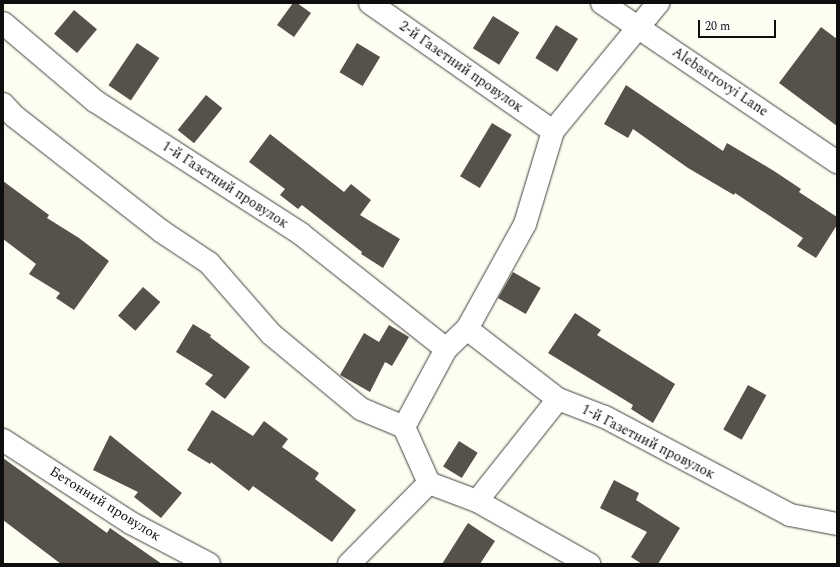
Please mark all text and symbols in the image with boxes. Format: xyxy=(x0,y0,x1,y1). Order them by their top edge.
scale bar xyxy=(700,12,778,38)
text: 20 m xyxy=(705,17,730,36)
street label: 2-й Газетний провулок xyxy=(396,18,526,116)
street label: Alebastrovyi Lane xyxy=(669,44,771,120)
street label: 1-й Газетний провулок xyxy=(159,138,291,232)
street label: 1-й Газетний провулок xyxy=(578,401,718,483)
street label: Бетонний провулок xyxy=(46,463,164,545)

